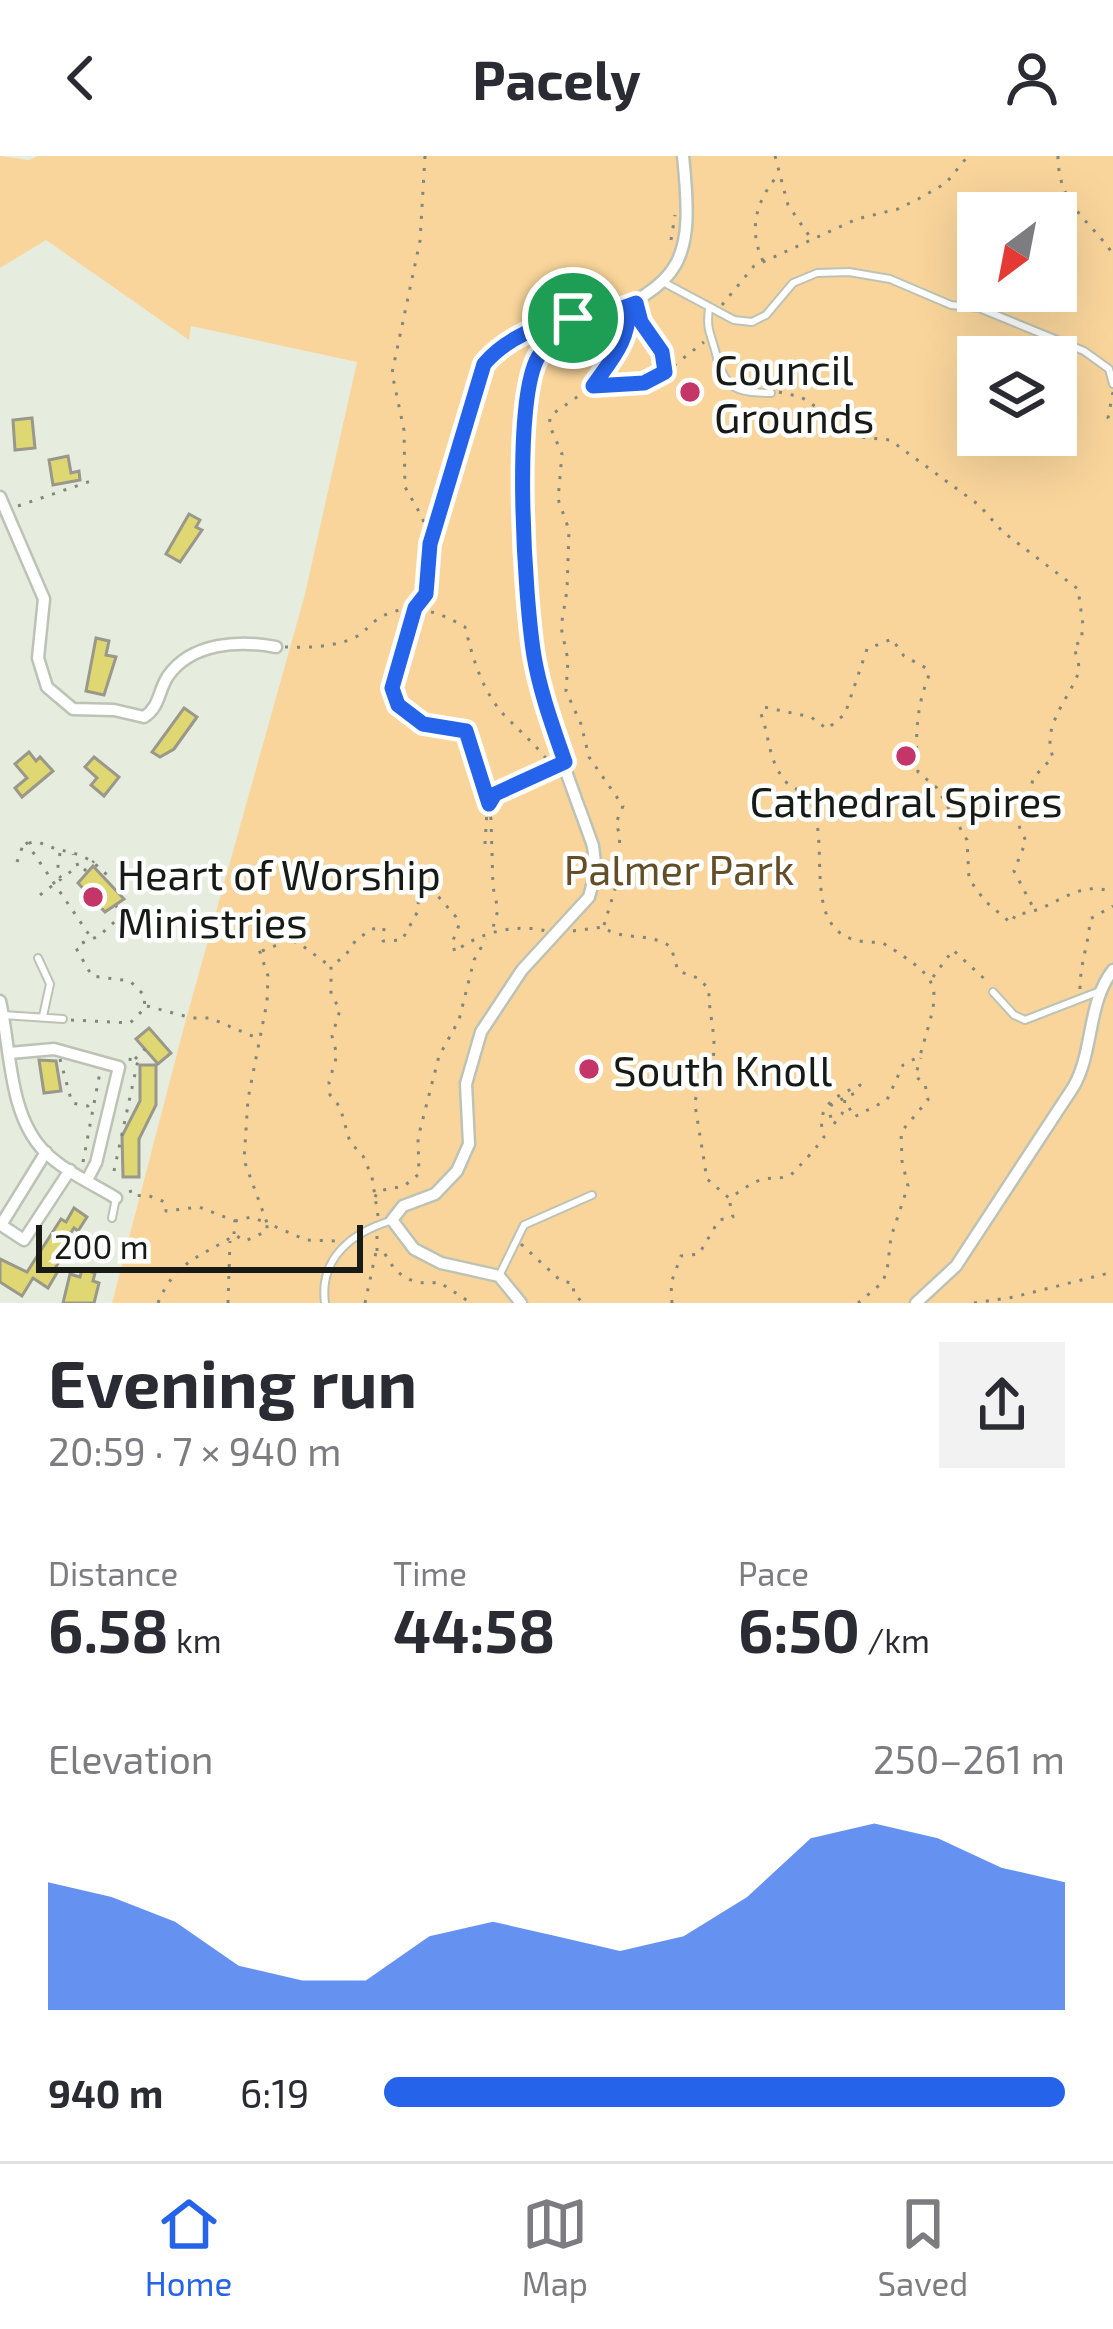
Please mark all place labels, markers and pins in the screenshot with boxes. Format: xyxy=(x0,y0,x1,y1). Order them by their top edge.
pin xyxy=(522,267,624,369)
place label: Council Grounds xyxy=(714,343,874,441)
marker: Council Grounds xyxy=(677,379,703,405)
marker: Cathedral Spires xyxy=(893,743,919,769)
place label: Cathedral Spires xyxy=(749,775,1063,825)
place label: Heart of Worship Ministries xyxy=(117,848,441,946)
marker: Heart of Worship Ministries xyxy=(80,884,106,910)
place label: South Knoll xyxy=(613,1044,833,1094)
marker: South Knoll xyxy=(576,1056,602,1082)

